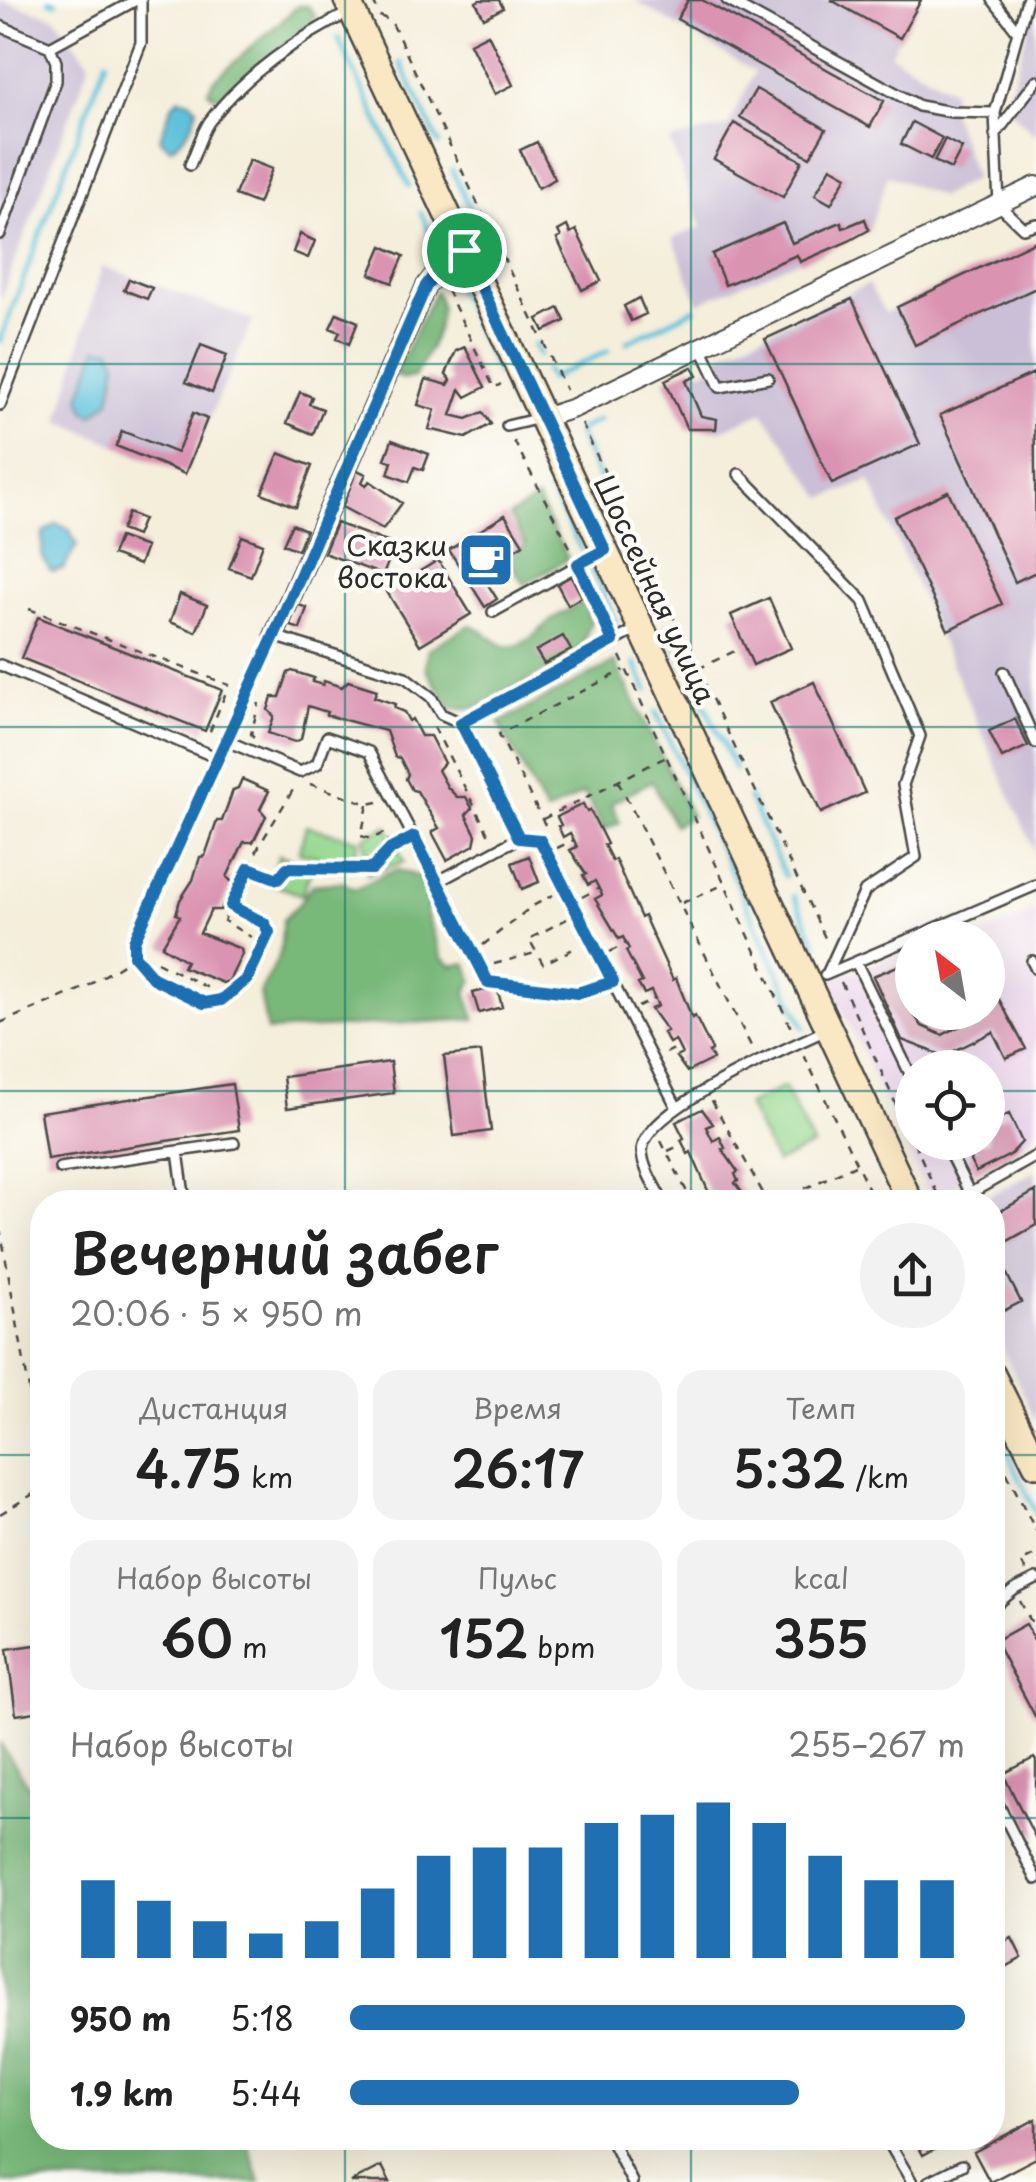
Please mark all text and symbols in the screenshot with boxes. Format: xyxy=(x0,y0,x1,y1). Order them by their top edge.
pin xyxy=(422,208,507,293)
icon: arrive xyxy=(437,223,492,278)
street label: Шоссейная улица xyxy=(584,468,728,711)
place label: Сказки востока xyxy=(337,523,448,598)
cafe icon: Сказки востока xyxy=(456,530,516,590)
north arrow xyxy=(895,920,1005,1030)
map controls xyxy=(895,920,1005,1160)
button: locate xyxy=(895,1050,1005,1160)
text: Вечерний забег xyxy=(70,1210,498,1293)
button: share xyxy=(860,1223,965,1328)
text: 20:06 · 5 × 950 m xyxy=(70,1289,363,1337)
text: Дистанция xyxy=(140,1386,288,1429)
text: Время xyxy=(473,1386,562,1429)
text: Темп xyxy=(785,1386,856,1429)
text: 4.75 xyxy=(135,1429,242,1505)
text: 26:17 xyxy=(451,1429,584,1505)
text: 5:32 xyxy=(733,1429,846,1505)
text: km xyxy=(242,1455,293,1498)
text: /km xyxy=(846,1455,909,1498)
text: Набор высоты xyxy=(116,1556,312,1599)
text: Пульс xyxy=(478,1556,557,1599)
text: kcal xyxy=(793,1556,849,1599)
text: 60 xyxy=(161,1599,233,1675)
text: 152 xyxy=(439,1599,528,1675)
text: 355 xyxy=(773,1599,869,1675)
text: m xyxy=(233,1625,267,1668)
text: bpm xyxy=(528,1625,596,1668)
text: Набор высоты xyxy=(70,1720,294,1768)
text: 255–267 m xyxy=(788,1720,965,1768)
text: 950 m xyxy=(70,1994,171,2042)
text: 5:18 xyxy=(230,1994,294,2042)
text: 1.9 km xyxy=(70,2069,174,2117)
text: 5:44 xyxy=(230,2069,302,2117)

